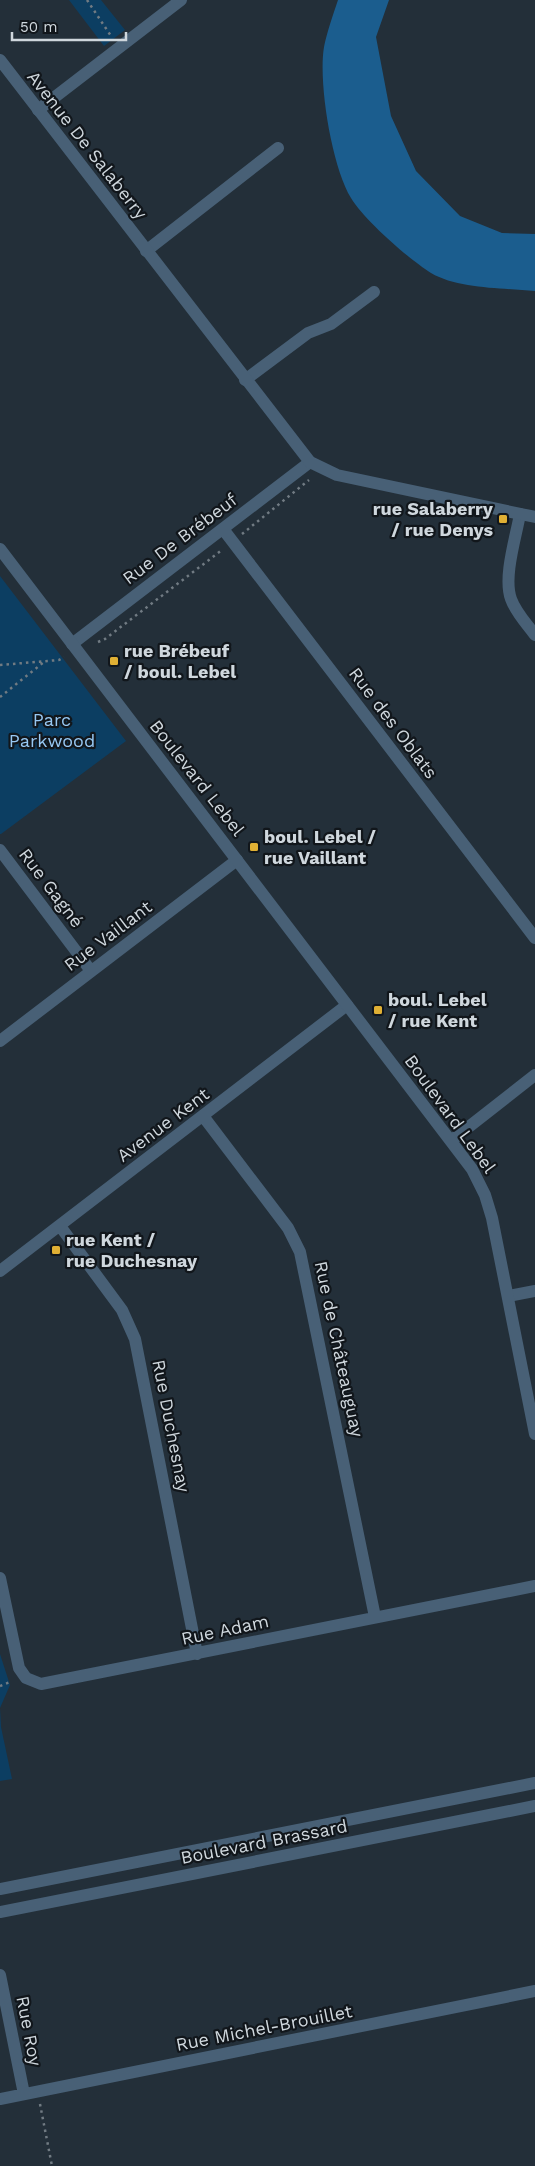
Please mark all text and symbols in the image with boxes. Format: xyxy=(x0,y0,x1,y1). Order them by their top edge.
scale bar xyxy=(12,10,126,42)
text: 50 m xyxy=(20,18,57,36)
street label: Avenue De Salaberry xyxy=(23,66,152,224)
street label: Rue De Brébeuf xyxy=(118,489,241,588)
place label: rue Salaberry / rue Denys xyxy=(373,498,494,540)
marker: rue Salaberry / rue Denys xyxy=(497,513,509,525)
place label: rue Brébeuf / boul. Lebel xyxy=(124,640,236,682)
marker: rue Brébeuf / boul. Lebel xyxy=(108,655,120,667)
street label: Rue des Oblats xyxy=(345,663,442,782)
park label: Parc Parkwood xyxy=(9,709,95,751)
street label: Boulevard Lebel xyxy=(146,716,249,840)
place label: boul. Lebel / rue Vaillant xyxy=(264,826,376,868)
marker: boul. Lebel / rue Vaillant xyxy=(248,841,260,853)
street label: Rue Gagné xyxy=(15,844,88,931)
street label: Rue Vaillant xyxy=(60,896,156,975)
place label: boul. Lebel / rue Kent xyxy=(388,989,487,1031)
marker: boul. Lebel / rue Kent xyxy=(372,1004,384,1016)
street label: Boulevard Lebel xyxy=(400,1050,501,1177)
street label: Avenue Kent xyxy=(113,1083,213,1166)
place label: rue Kent / rue Duchesnay xyxy=(66,1229,198,1271)
marker: rue Kent / rue Duchesnay xyxy=(50,1244,62,1256)
street label: Rue de Châteauguay xyxy=(311,1259,369,1440)
street label: Rue Duchesnay xyxy=(148,1358,195,1495)
street label: Rue Adam xyxy=(179,1610,271,1649)
street label: Boulevard Brassard xyxy=(179,1815,349,1868)
street label: Rue Roy xyxy=(12,1994,47,2068)
street label: Rue Michel-Brouillet xyxy=(174,2000,354,2055)

